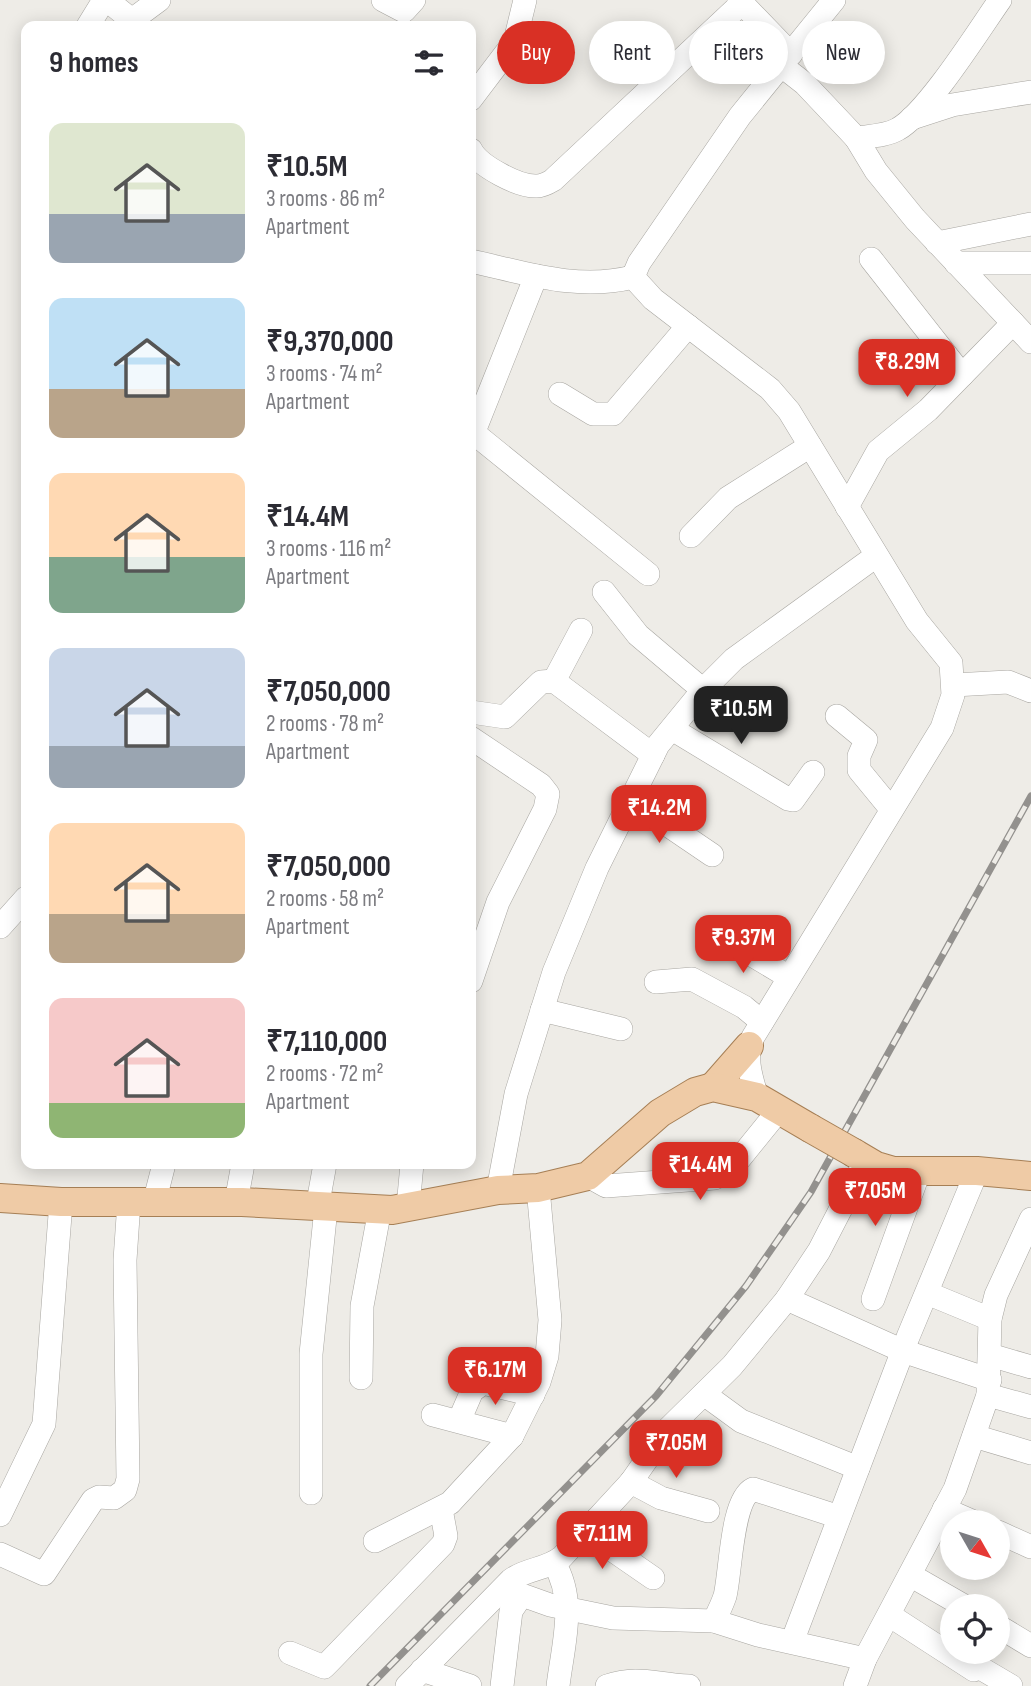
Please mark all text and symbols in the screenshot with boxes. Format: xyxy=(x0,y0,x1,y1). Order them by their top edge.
chip: Buy xyxy=(497,21,575,84)
chip: Rent xyxy=(589,21,675,84)
chip: Filters xyxy=(689,21,788,84)
chip: New xyxy=(802,21,885,84)
icon: filters xyxy=(410,44,448,82)
text: 9 homes xyxy=(49,45,139,81)
text: ₹10.5M xyxy=(266,149,347,185)
icon: home xyxy=(105,151,189,235)
text: 3 rooms · 86 m² xyxy=(266,185,385,213)
text: Apartment xyxy=(266,213,350,241)
text: ₹9,370,000 xyxy=(266,324,393,360)
icon: home xyxy=(105,326,189,410)
pin: ₹8.29M xyxy=(850,340,964,399)
text: ₹8.29M xyxy=(874,348,940,376)
text: 3 rooms · 74 m² xyxy=(266,360,383,388)
text: Apartment xyxy=(266,388,350,416)
text: ₹14.4M xyxy=(266,499,349,535)
icon: home xyxy=(105,501,189,585)
text: 3 rooms · 116 m² xyxy=(266,535,391,563)
text: Apartment xyxy=(266,563,350,591)
text: ₹7,050,000 xyxy=(266,674,391,710)
icon: home xyxy=(105,676,189,760)
pin: ₹10.5M xyxy=(684,686,798,746)
text: ₹10.5M xyxy=(710,695,772,723)
text: 2 rooms · 78 m² xyxy=(266,710,384,738)
text: Apartment xyxy=(266,738,350,766)
pin: ₹14.2M xyxy=(602,786,716,845)
text: ₹14.2M xyxy=(627,794,691,822)
text: ₹7,050,000 xyxy=(266,849,391,885)
icon: home xyxy=(105,851,189,935)
text: 2 rooms · 58 m² xyxy=(266,885,384,913)
text: Apartment xyxy=(266,913,350,941)
pin: ₹9.37M xyxy=(686,916,800,975)
text: ₹9.37M xyxy=(711,924,775,952)
text: ₹7,110,000 xyxy=(266,1024,387,1060)
icon: home xyxy=(105,1026,189,1110)
text: 2 rooms · 72 m² xyxy=(266,1060,384,1088)
text: Apartment xyxy=(266,1088,350,1116)
pin: ₹14.4M xyxy=(643,1142,757,1202)
text: ₹14.4M xyxy=(668,1151,732,1179)
pin: ₹7.05M xyxy=(818,1168,932,1228)
text: ₹7.05M xyxy=(844,1177,906,1205)
pin: ₹6.17M xyxy=(438,1348,552,1407)
text: ₹6.17M xyxy=(464,1356,526,1384)
pin: ₹7.05M xyxy=(619,1420,733,1480)
text: ₹7.05M xyxy=(645,1429,707,1457)
north arrow xyxy=(940,1510,1010,1580)
map controls xyxy=(940,1510,1010,1664)
pin: ₹7.11M xyxy=(545,1512,659,1571)
text: ₹7.11M xyxy=(572,1520,632,1548)
button: locate xyxy=(940,1594,1010,1664)

